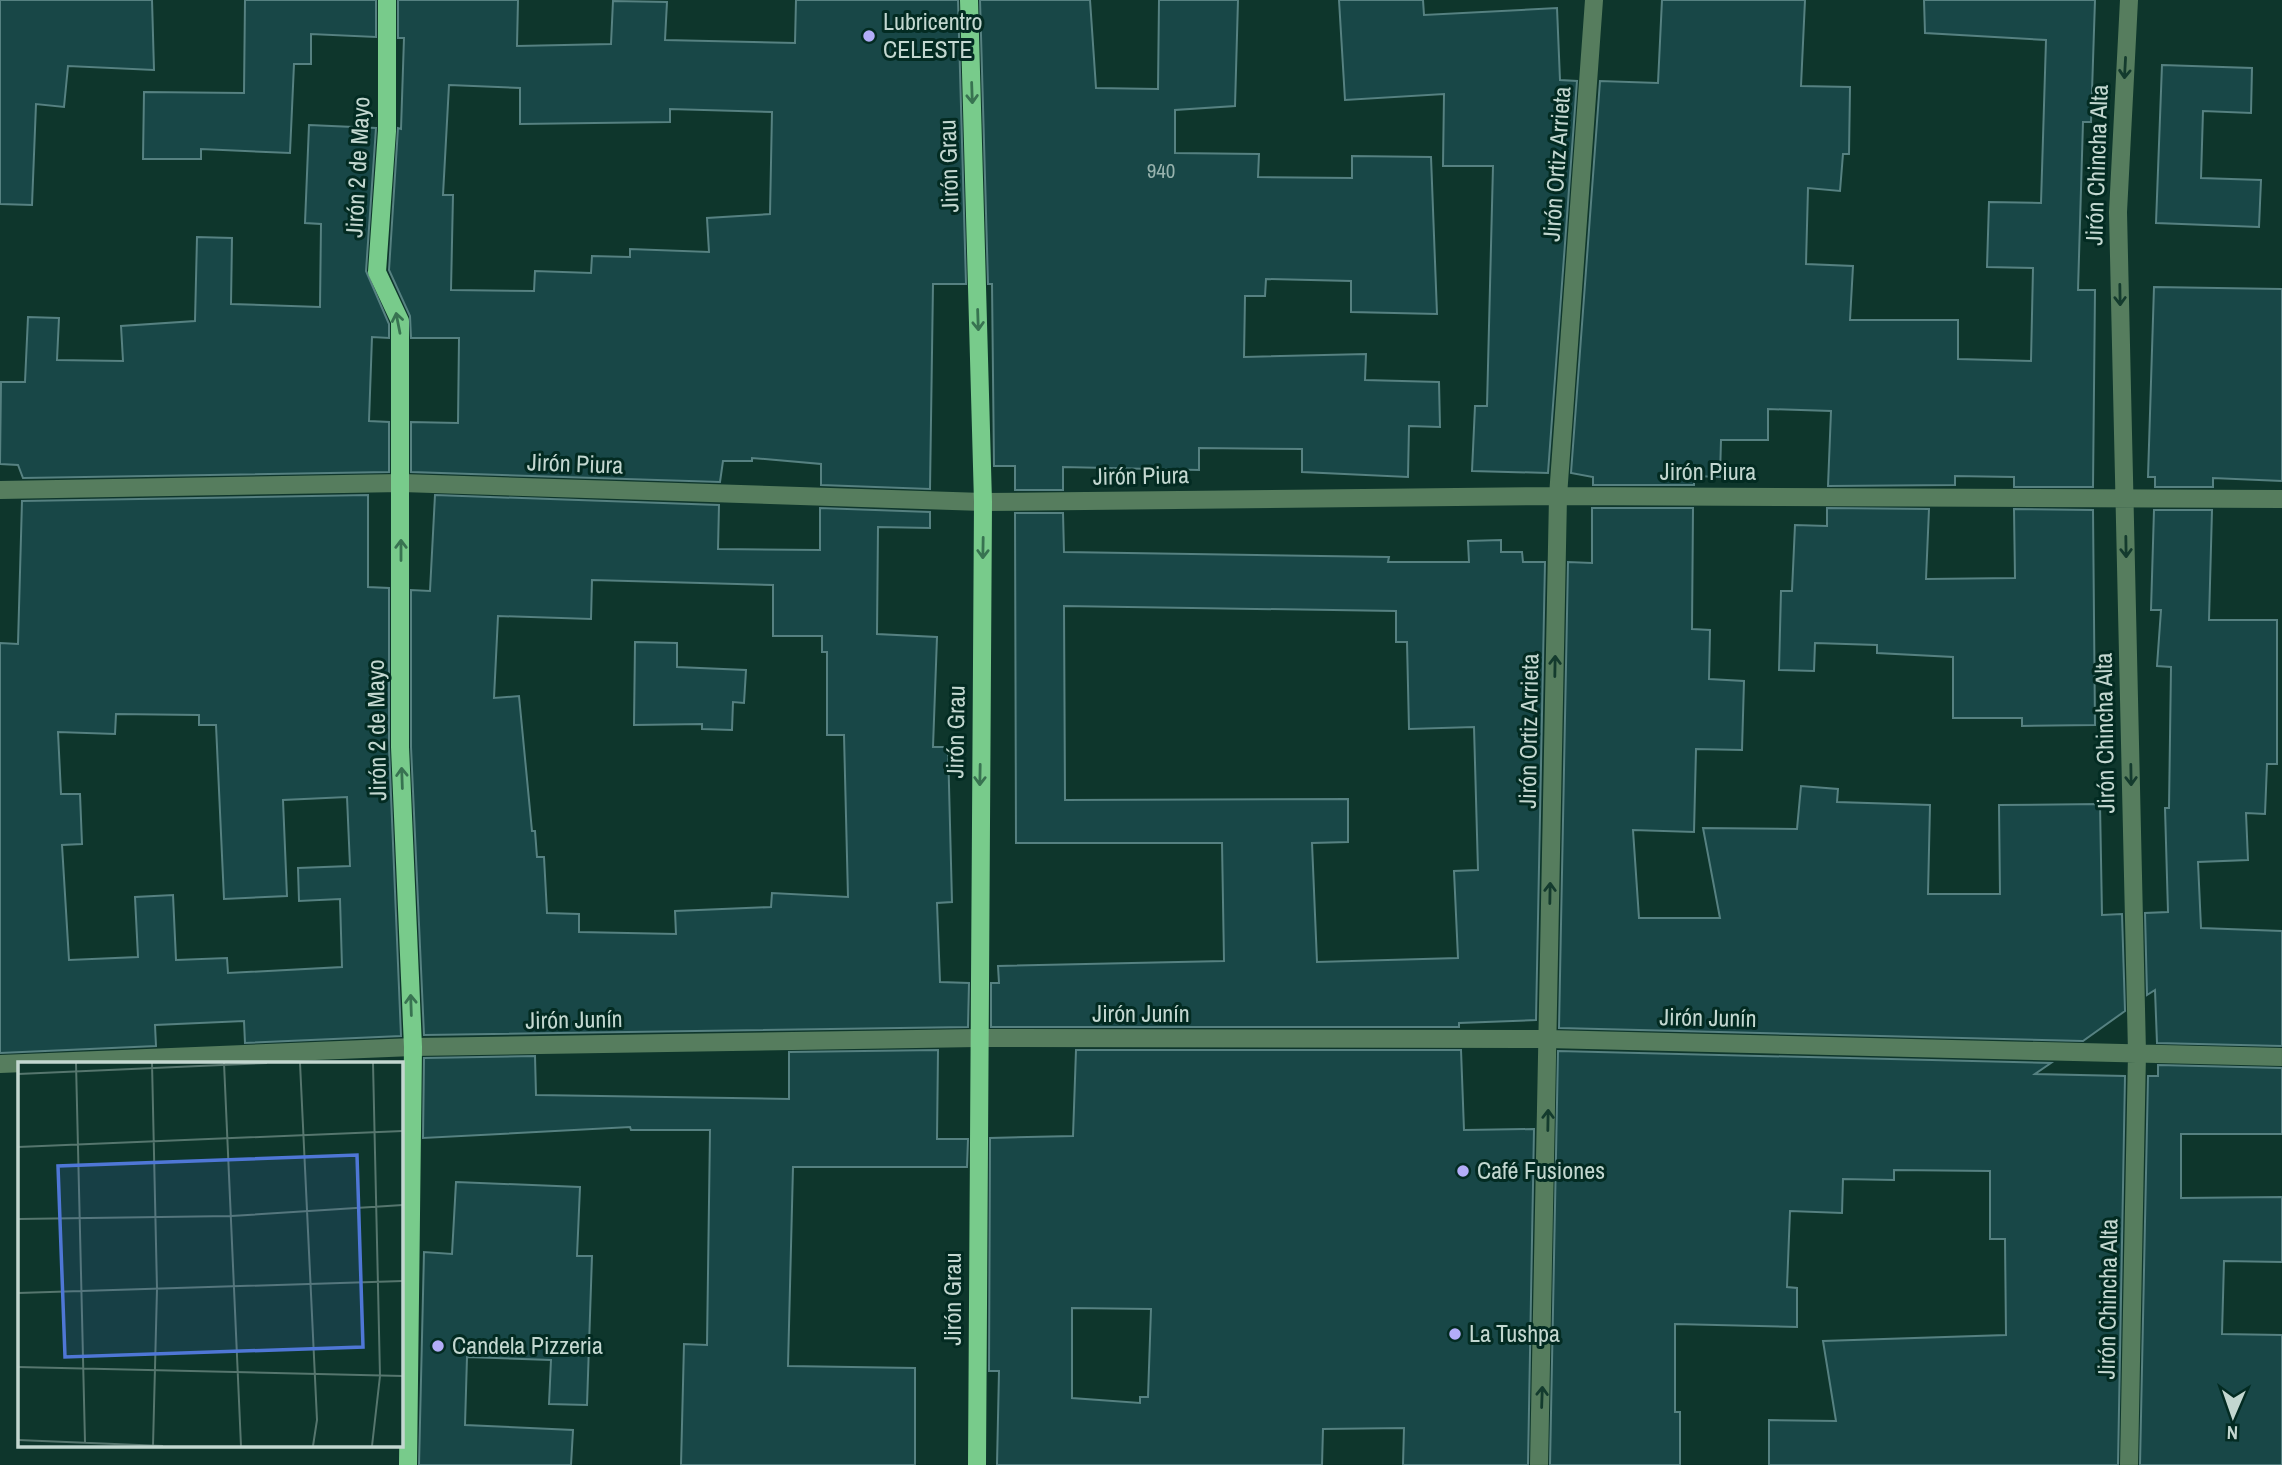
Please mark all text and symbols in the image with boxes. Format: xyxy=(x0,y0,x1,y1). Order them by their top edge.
place label: Lubricentro CELESTE xyxy=(883,5,983,65)
marker: Lubricentro CELESTE xyxy=(861,28,877,44)
one-way arrow xyxy=(2119,56,2132,79)
one-way arrow xyxy=(965,81,978,104)
street label: Jirón Chincha Alta xyxy=(2077,84,2115,246)
street label: Jirón Ortiz Arrieta xyxy=(1535,85,1577,243)
street label: Jirón 2 de Mayo xyxy=(337,96,377,238)
street label: Jirón Grau xyxy=(930,119,966,213)
house number: 940 xyxy=(1147,156,1175,185)
one-way arrow xyxy=(2113,284,2126,307)
one-way arrow xyxy=(972,308,985,331)
one-way arrow xyxy=(390,312,404,335)
street label: Jirón Piura xyxy=(526,445,624,481)
street label: Jirón Piura xyxy=(1660,455,1756,487)
street label: Jirón Piura xyxy=(1093,458,1189,492)
one-way arrow xyxy=(976,536,990,559)
one-way arrow xyxy=(2119,536,2132,559)
one-way arrow xyxy=(394,539,408,562)
street label: Jirón Chincha Alta xyxy=(2087,652,2121,814)
street label: Jirón Ortiz Arrieta xyxy=(1511,653,1545,809)
one-way arrow xyxy=(1548,654,1561,677)
street label: Jirón 2 de Mayo xyxy=(359,659,393,801)
street label: Jirón Grau xyxy=(938,685,972,779)
one-way arrow xyxy=(974,763,987,786)
one-way arrow xyxy=(2124,763,2138,786)
one-way arrow xyxy=(395,766,408,789)
one-way arrow xyxy=(1543,882,1557,905)
one-way arrow xyxy=(404,994,417,1017)
street label: Jirón Junín xyxy=(1092,997,1190,1029)
street label: Jirón Junín xyxy=(1659,1000,1757,1034)
street label: Jirón Junín xyxy=(525,1002,623,1036)
inset map xyxy=(18,1062,402,1448)
one-way arrow xyxy=(1541,1109,1555,1132)
place label: Café Fusiones xyxy=(1477,1154,1605,1186)
marker: Café Fusiones xyxy=(1455,1163,1471,1179)
street label: Jirón Chincha Alta xyxy=(2090,1218,2124,1380)
street label: Jirón Grau xyxy=(936,1253,968,1345)
place label: La Tushpa xyxy=(1469,1317,1560,1349)
marker: La Tushpa xyxy=(1447,1326,1463,1342)
place label: Candela Pizzeria xyxy=(452,1329,603,1361)
marker: Candela Pizzeria xyxy=(430,1338,446,1354)
north arrow xyxy=(2198,1381,2268,1451)
one-way arrow xyxy=(1535,1386,1548,1409)
text: N xyxy=(2226,1420,2238,1446)

